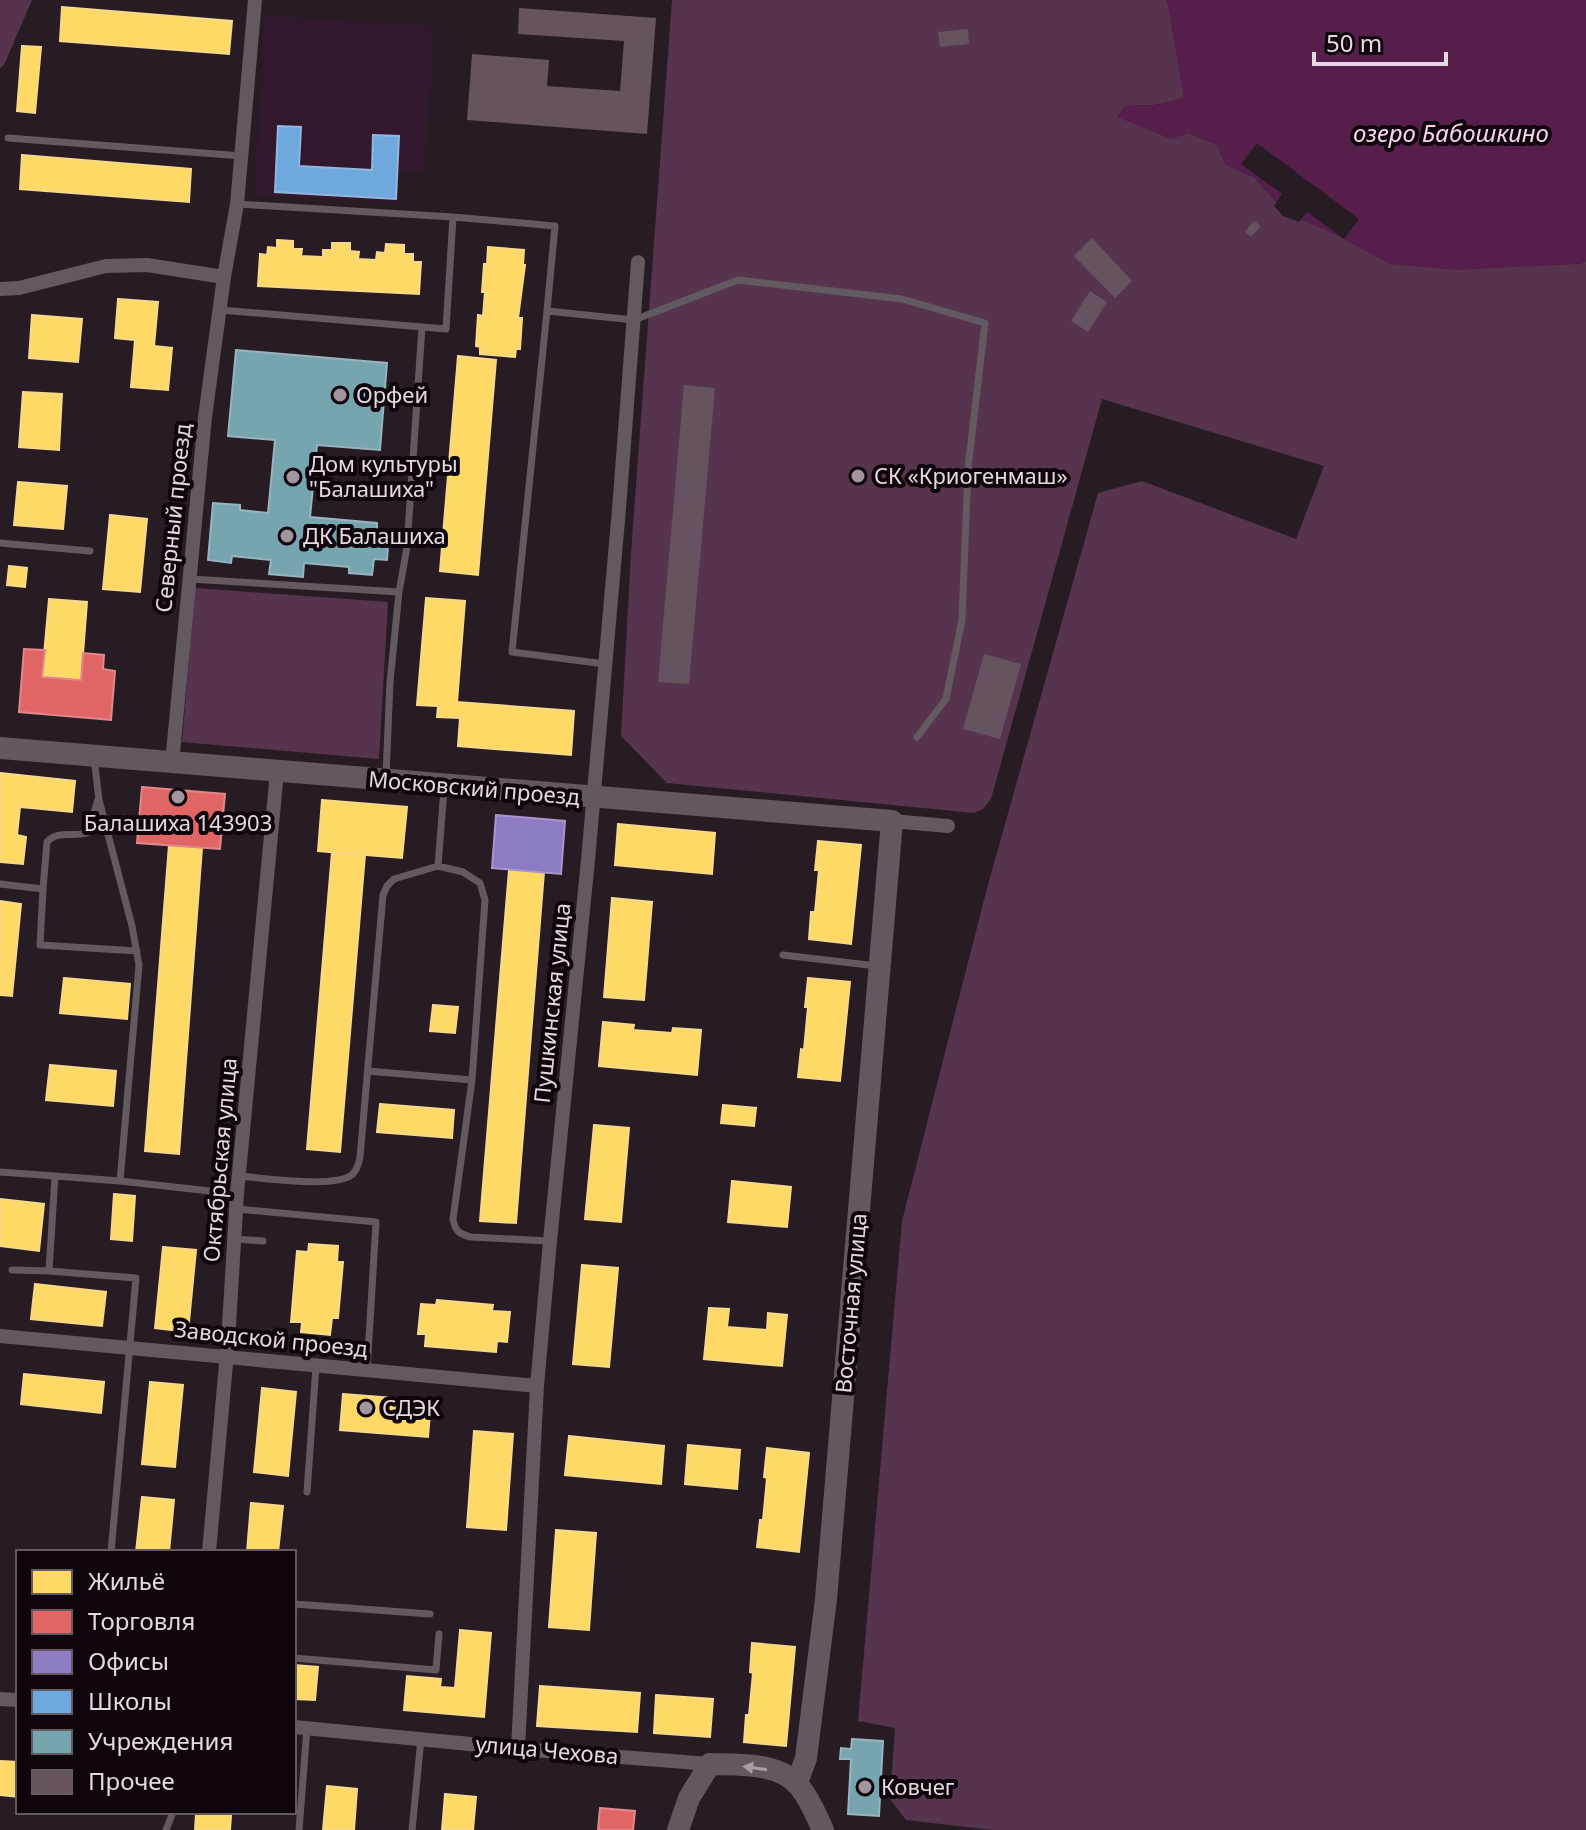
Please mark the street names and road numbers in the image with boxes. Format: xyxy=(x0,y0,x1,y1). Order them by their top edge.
street label: Северный проезд xyxy=(147,421,197,614)
street label: Московский проезд xyxy=(367,763,582,811)
street label: Пушкинская улица xyxy=(526,901,576,1104)
street label: Октябрьская улица xyxy=(195,1057,243,1263)
street label: Восточная улица xyxy=(827,1212,873,1394)
street label: Заводской проезд xyxy=(173,1313,370,1363)
street label: улица Чехова xyxy=(475,1728,620,1770)

